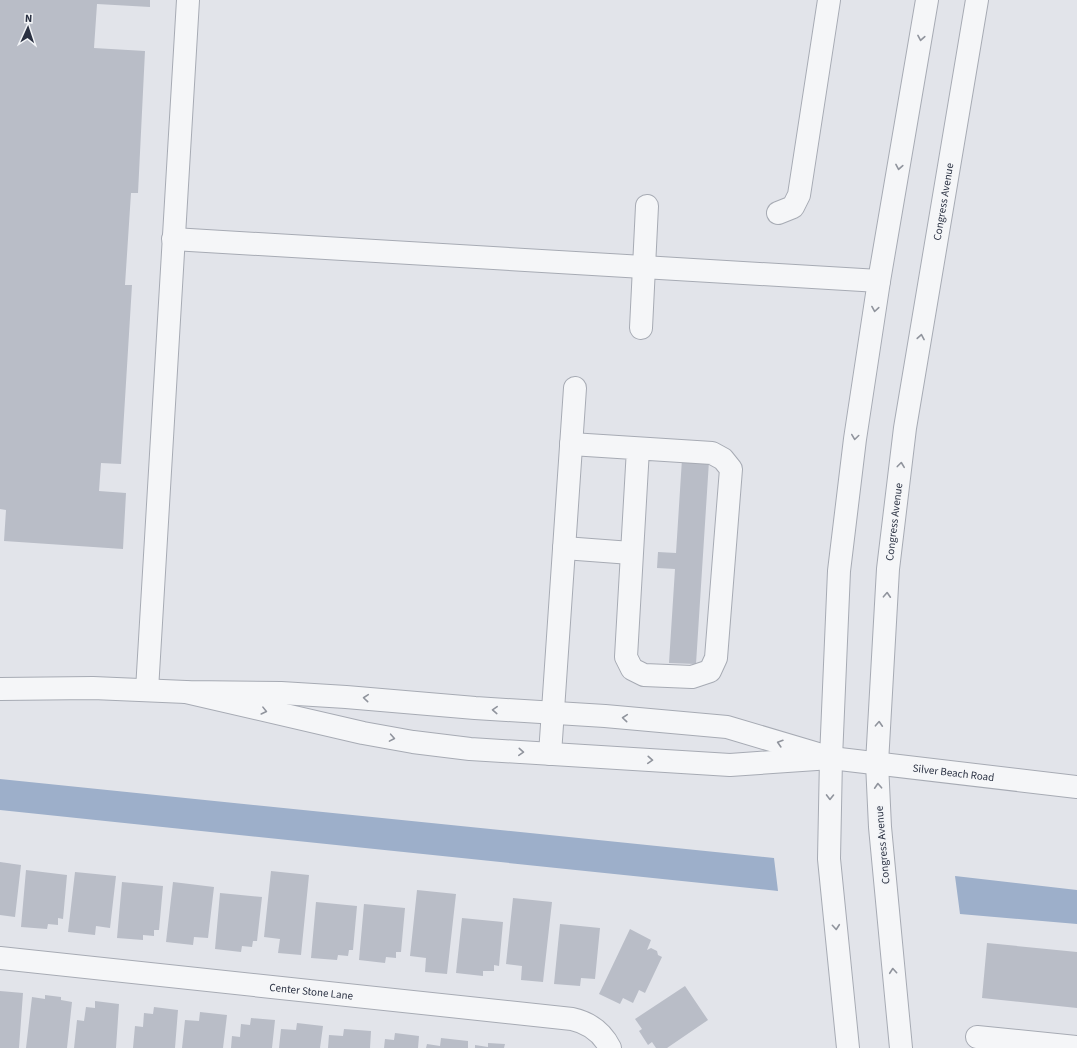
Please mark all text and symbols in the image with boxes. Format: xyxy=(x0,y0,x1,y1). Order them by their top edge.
north arrow xyxy=(8,8,48,48)
text: N xyxy=(24,11,33,26)
one-way arrow xyxy=(917,35,925,42)
street label: Congress Avenue xyxy=(930,161,958,242)
one-way arrow xyxy=(895,164,904,170)
one-way arrow xyxy=(871,306,880,312)
one-way arrow xyxy=(916,334,924,340)
one-way arrow xyxy=(851,434,860,440)
one-way arrow xyxy=(896,462,905,468)
street label: Congress Avenue xyxy=(882,481,906,562)
one-way arrow xyxy=(882,592,891,598)
one-way arrow xyxy=(363,694,369,703)
one-way arrow xyxy=(492,705,498,714)
one-way arrow xyxy=(261,707,268,715)
one-way arrow xyxy=(622,713,628,722)
one-way arrow xyxy=(875,721,884,727)
one-way arrow xyxy=(388,734,395,742)
one-way arrow xyxy=(777,739,784,748)
one-way arrow xyxy=(518,747,524,756)
one-way arrow xyxy=(647,756,653,765)
street label: Silver Beach Road xyxy=(912,761,995,785)
one-way arrow xyxy=(874,783,882,789)
one-way arrow xyxy=(826,794,835,800)
street label: Congress Avenue xyxy=(872,805,893,885)
one-way arrow xyxy=(831,924,840,930)
one-way arrow xyxy=(889,968,898,974)
street label: Center Stone Lane xyxy=(269,980,354,1004)

